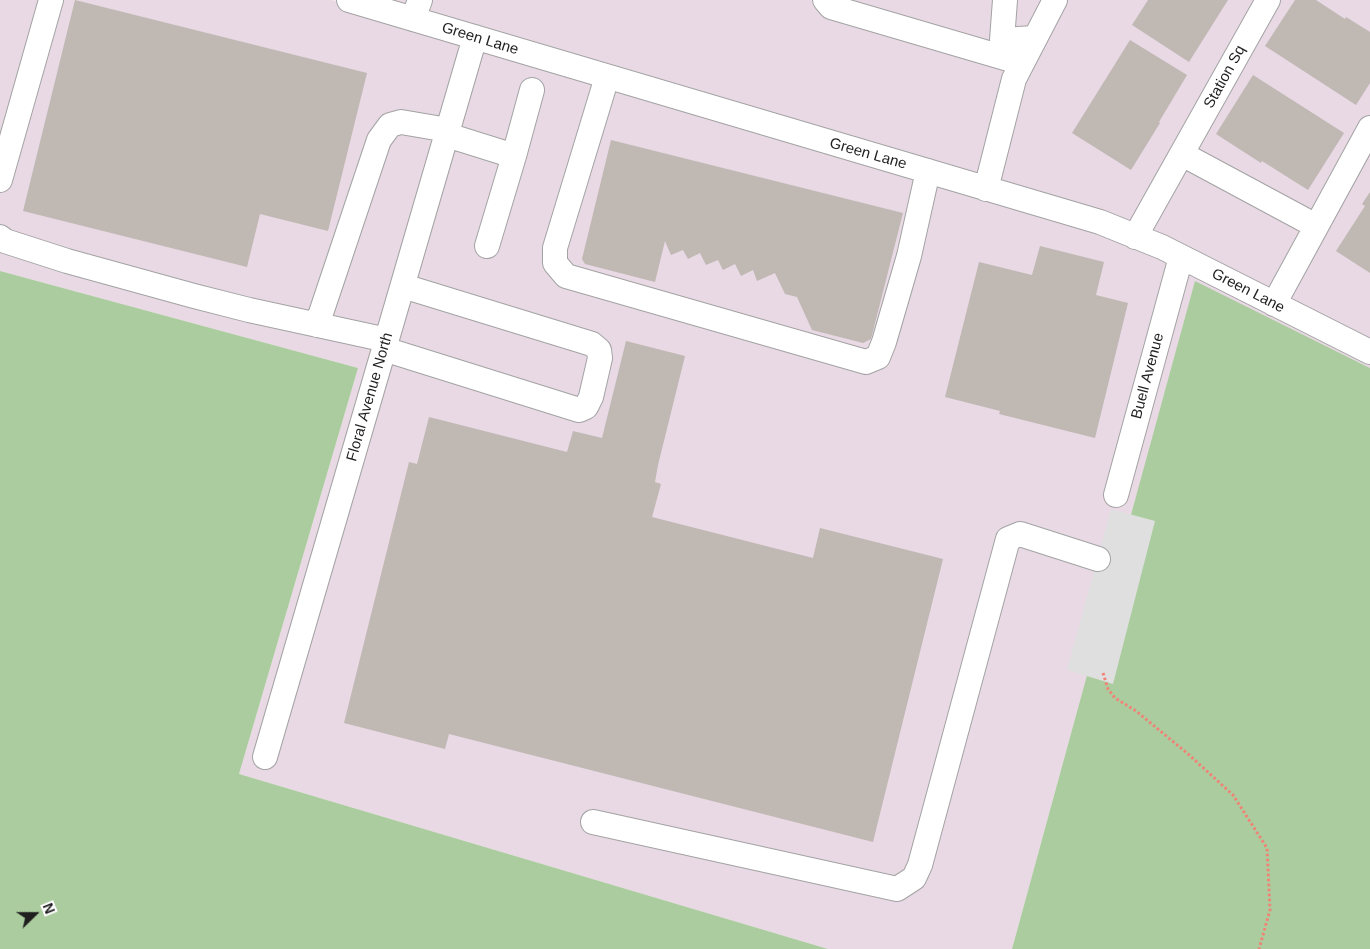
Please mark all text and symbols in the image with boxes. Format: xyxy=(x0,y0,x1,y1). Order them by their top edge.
street label: Green Lane xyxy=(439,19,521,59)
street label: Station Sq xyxy=(1200,42,1250,112)
street label: Green Lane xyxy=(827,134,909,174)
street label: Green Lane xyxy=(1209,265,1287,317)
street label: Floral Avenue North xyxy=(343,331,397,463)
street label: Buell Avenue xyxy=(1128,331,1168,421)
north arrow xyxy=(10,889,60,939)
text: N xyxy=(40,901,58,916)

